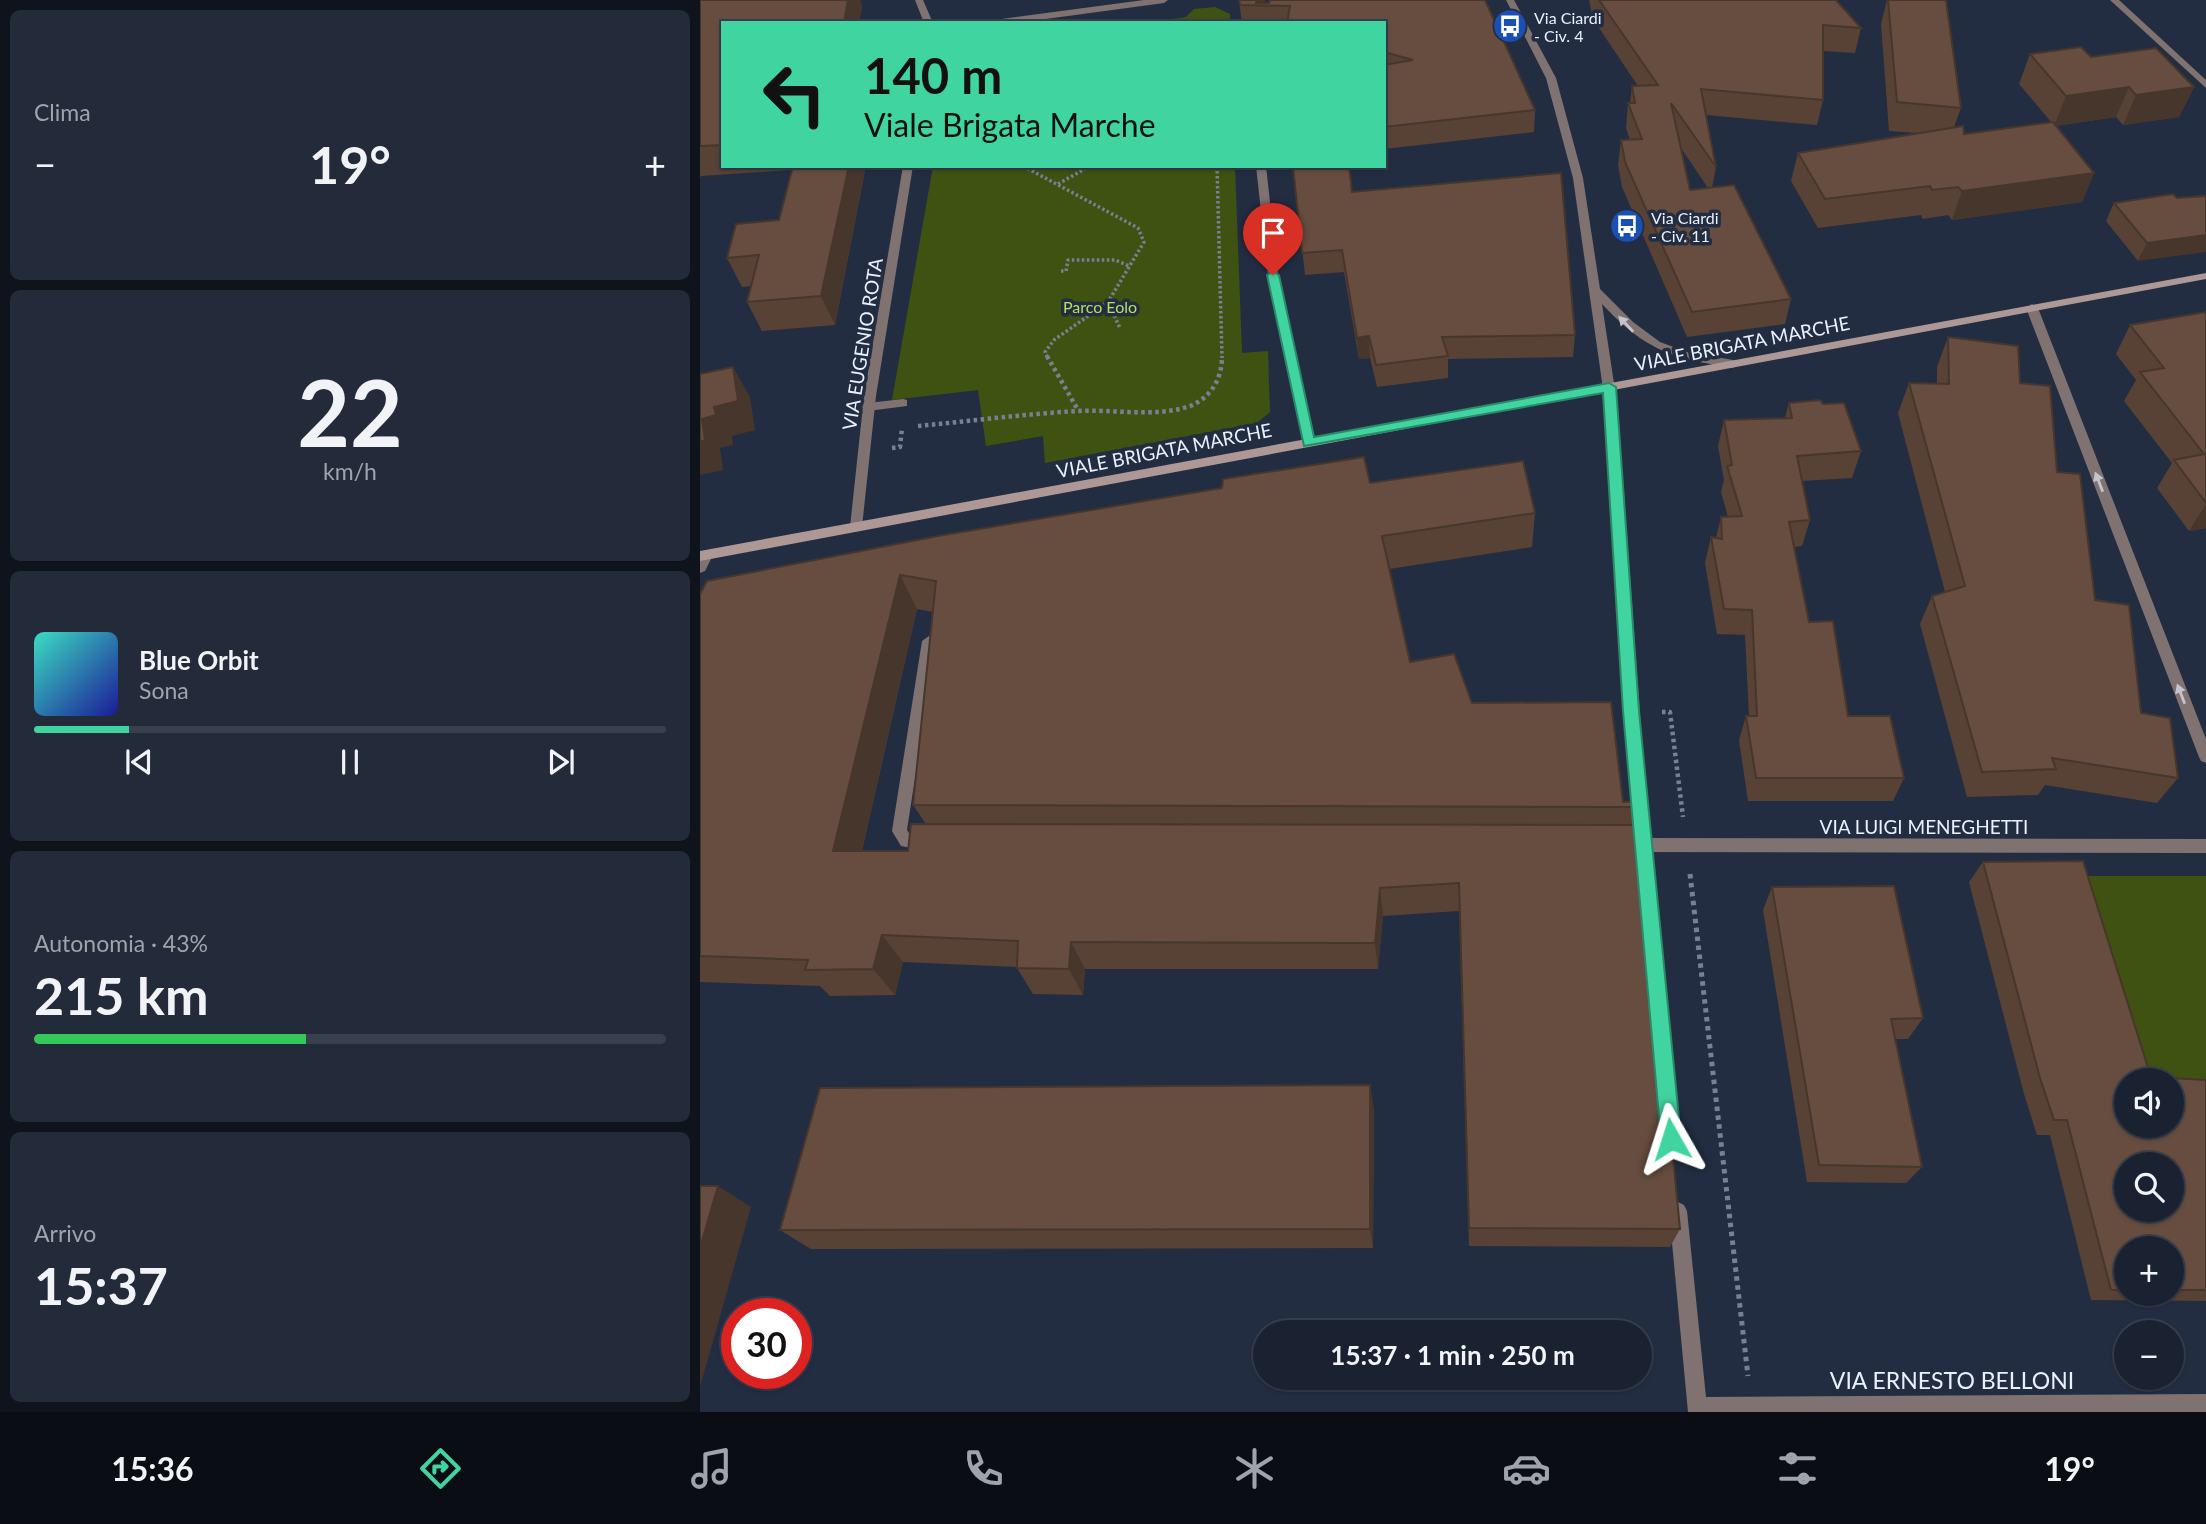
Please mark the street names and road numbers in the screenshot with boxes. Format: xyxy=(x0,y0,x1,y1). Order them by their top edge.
street label: VIA EUGENIO ROTA xyxy=(837,256,887,432)
street label: VIALE BRIGATA MARCHE xyxy=(1632,311,1852,375)
street label: VIALE BRIGATA MARCHE xyxy=(1054,418,1274,482)
street label: VIA LUIGI MENEGHETTI xyxy=(1820,815,2028,838)
street label: VIA ERNESTO BELLONI xyxy=(1830,1366,2074,1394)

